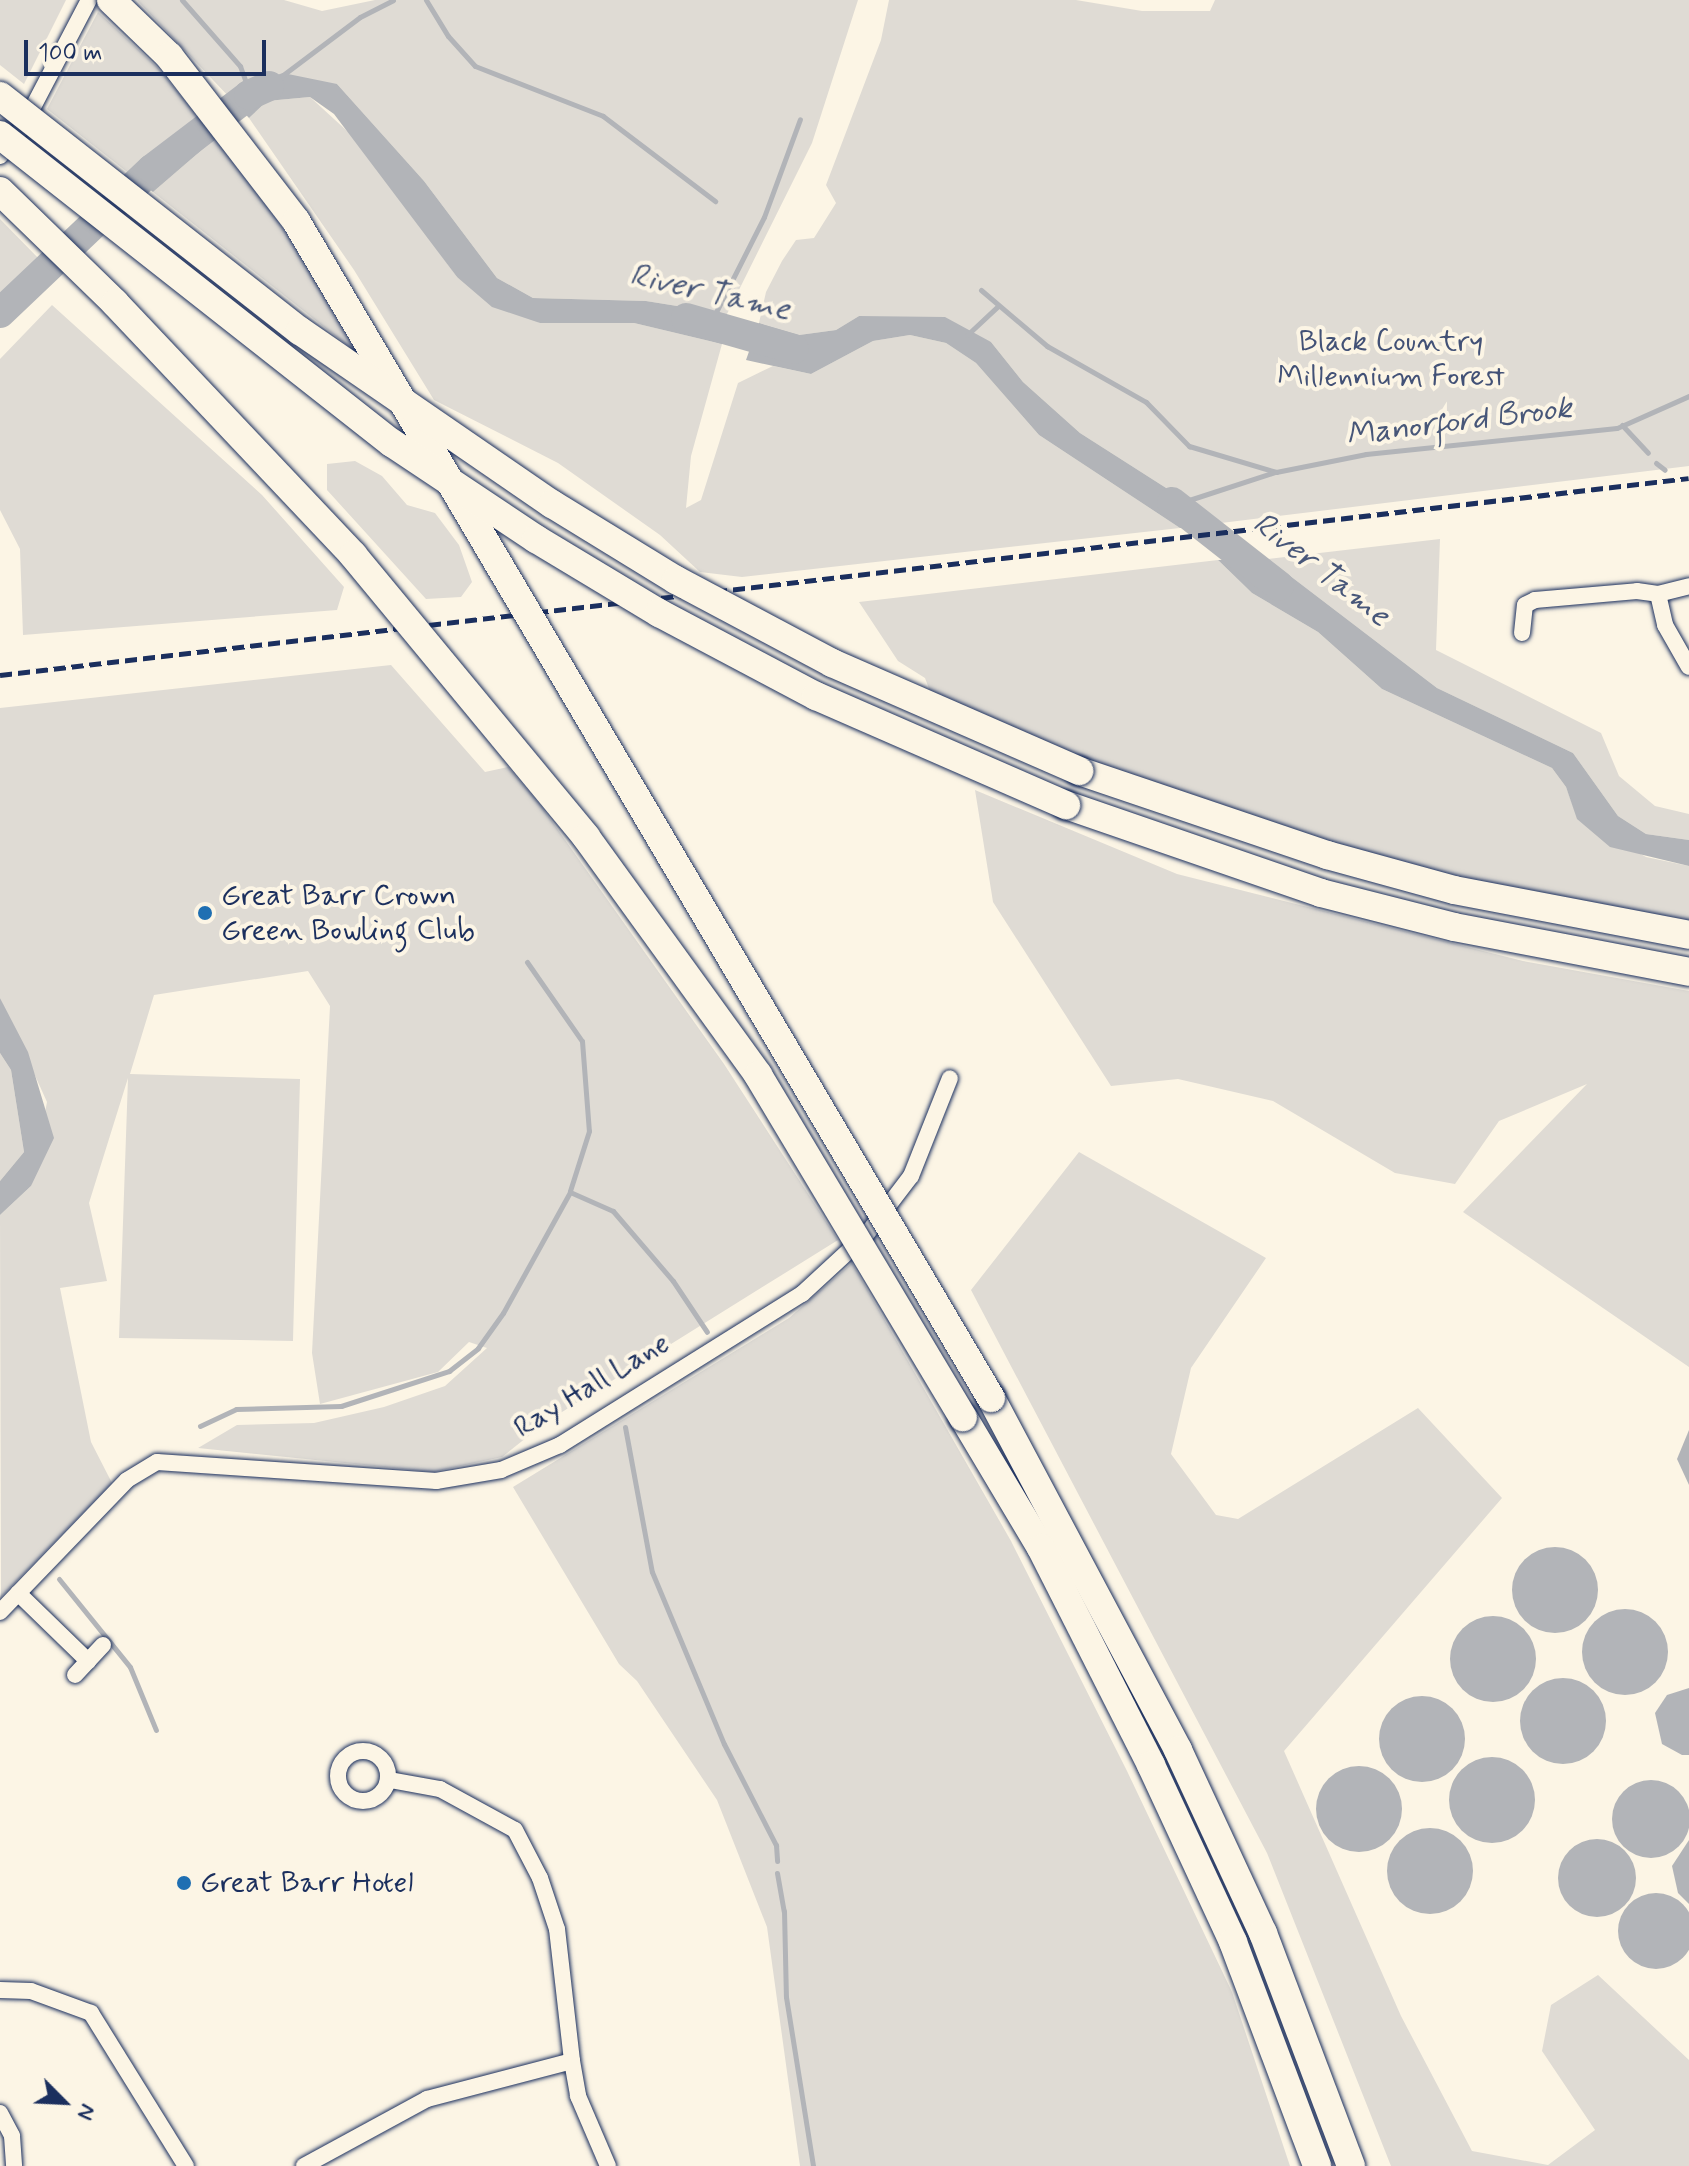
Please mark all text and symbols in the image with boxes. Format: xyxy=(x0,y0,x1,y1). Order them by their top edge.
scale bar xyxy=(28,24,270,74)
text: 100 m xyxy=(38,38,102,69)
water label: River Tame xyxy=(630,257,790,329)
park label: Black Country Millennium Forest xyxy=(1276,324,1506,394)
water label: Manorford Brook xyxy=(1344,389,1574,455)
water label: River Tame xyxy=(1248,507,1394,633)
place label: Great Barr Crown Green Bowling Club xyxy=(221,878,476,948)
marker: Great Barr Crown Green Bowling Club xyxy=(196,904,214,922)
street label: Ray Hall Lane xyxy=(507,1325,677,1447)
place label: Great Barr Hotel xyxy=(200,1865,411,1901)
marker: Great Barr Hotel xyxy=(175,1874,193,1892)
north arrow xyxy=(24,2062,104,2142)
text: N xyxy=(70,2099,102,2124)

